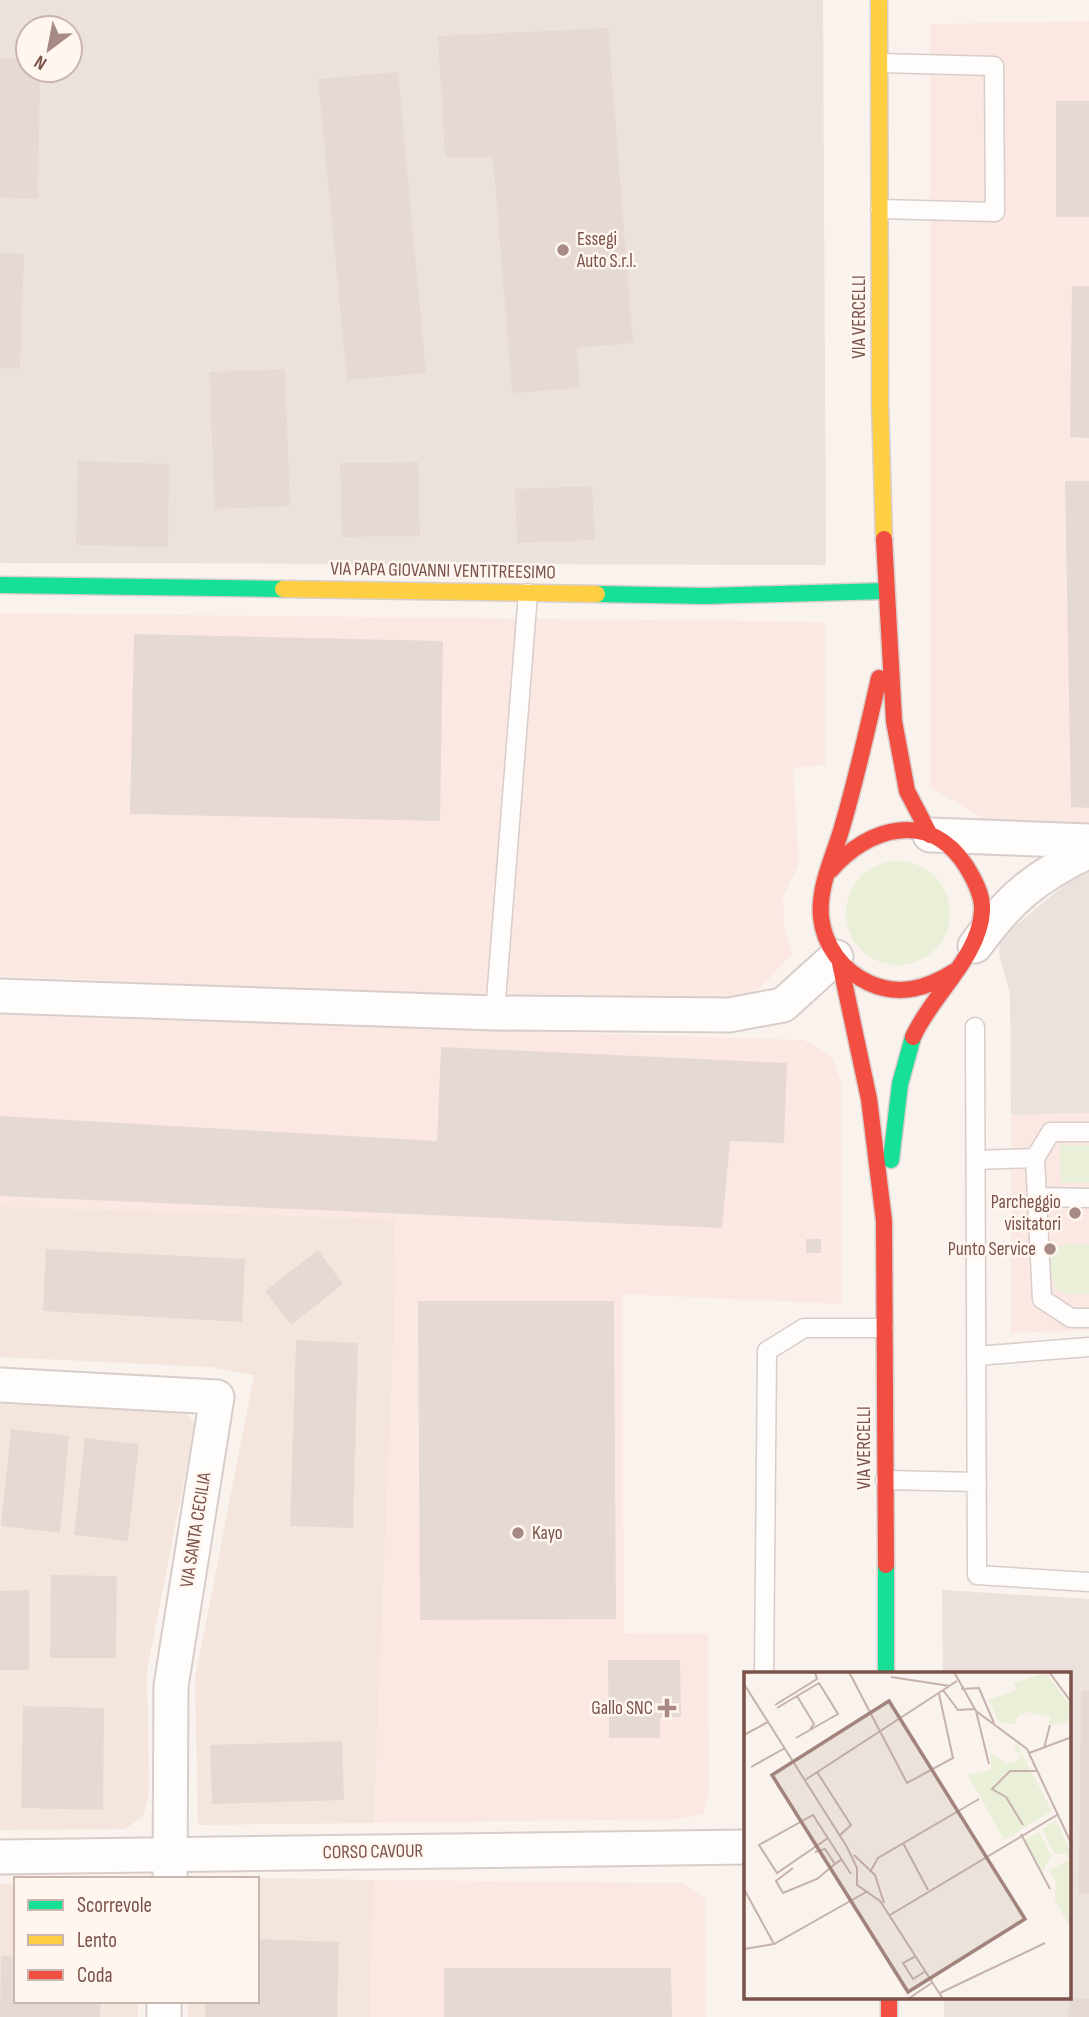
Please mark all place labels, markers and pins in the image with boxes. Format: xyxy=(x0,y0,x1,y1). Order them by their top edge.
place label: Essegi Auto S.r.l. xyxy=(576,228,636,273)
marker: Essegi Auto S.r.l. xyxy=(555,242,571,258)
place label: Parcheggio visitatori xyxy=(991,1191,1061,1236)
marker: Parcheggio visitatori xyxy=(1067,1205,1083,1221)
place label: Punto Service xyxy=(948,1238,1036,1261)
marker: Punto Service xyxy=(1042,1241,1058,1257)
place label: Kayo xyxy=(532,1522,563,1545)
marker: Kayo xyxy=(510,1525,526,1541)
place label: Gallo SNC xyxy=(591,1697,653,1720)
marker: Gallo SNC xyxy=(659,1700,675,1716)

